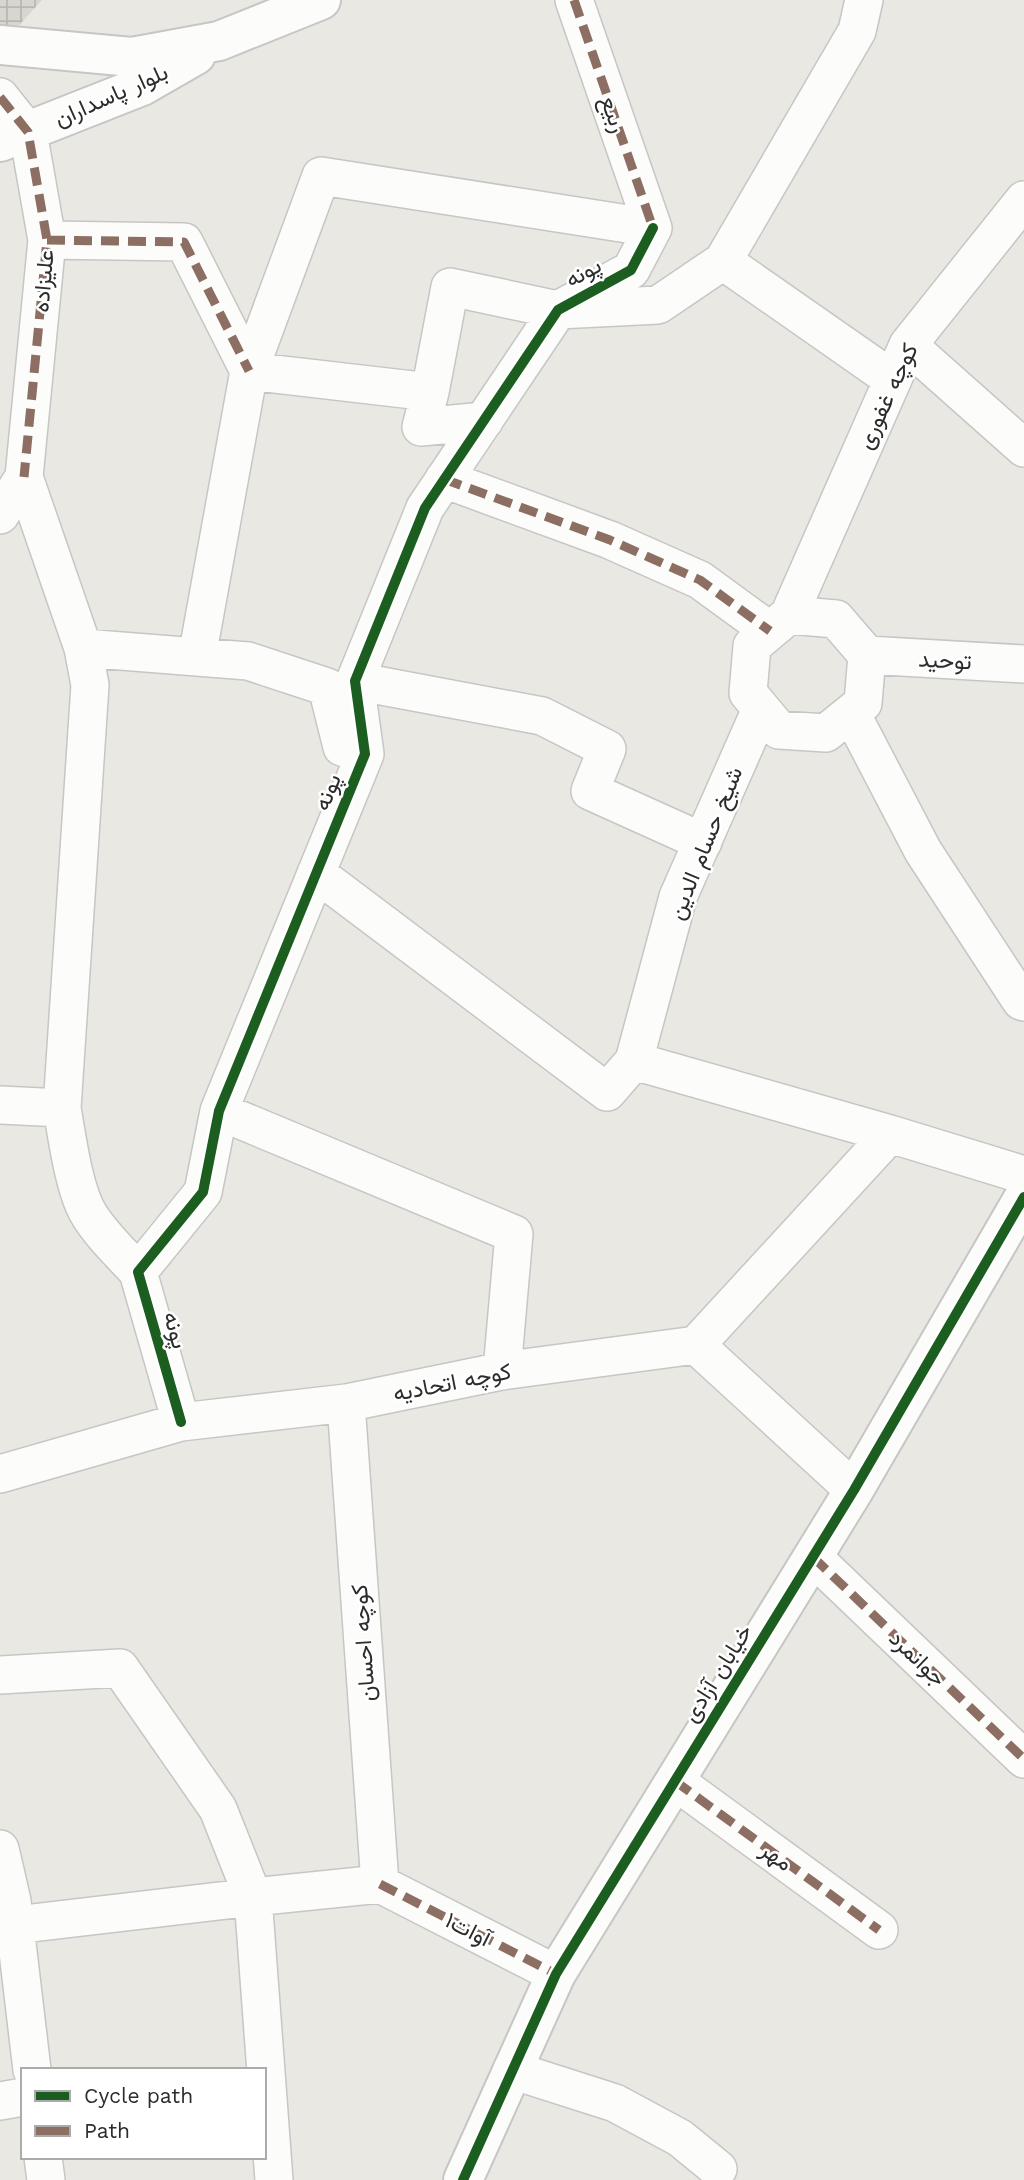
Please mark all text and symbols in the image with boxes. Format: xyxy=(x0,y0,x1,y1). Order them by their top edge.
street label: بلوار پاسداران xyxy=(50,58,173,134)
street label: ربیع xyxy=(593,92,632,137)
street label: علیزاده xyxy=(27,249,61,314)
street label: پونه xyxy=(560,252,607,295)
street label: کوچه غفوری xyxy=(851,339,925,454)
street label: توحید xyxy=(918,646,972,676)
street label: شیخ حسام الدین xyxy=(663,763,750,924)
street label: پونه xyxy=(308,770,349,815)
street label: پونه xyxy=(156,1309,194,1352)
street label: کوچه اتحادیه xyxy=(391,1358,514,1409)
street label: کوچه احسان xyxy=(346,1583,383,1702)
street label: خیابان آزادی xyxy=(677,1619,759,1728)
street label: جوانمرد xyxy=(883,1625,952,1693)
street label: مهر xyxy=(754,1835,798,1878)
street label: آوات۱ xyxy=(440,1907,497,1953)
legend xyxy=(21,2068,266,2159)
text: Cycle path xyxy=(84,2083,193,2108)
text: Path xyxy=(84,2118,130,2143)

